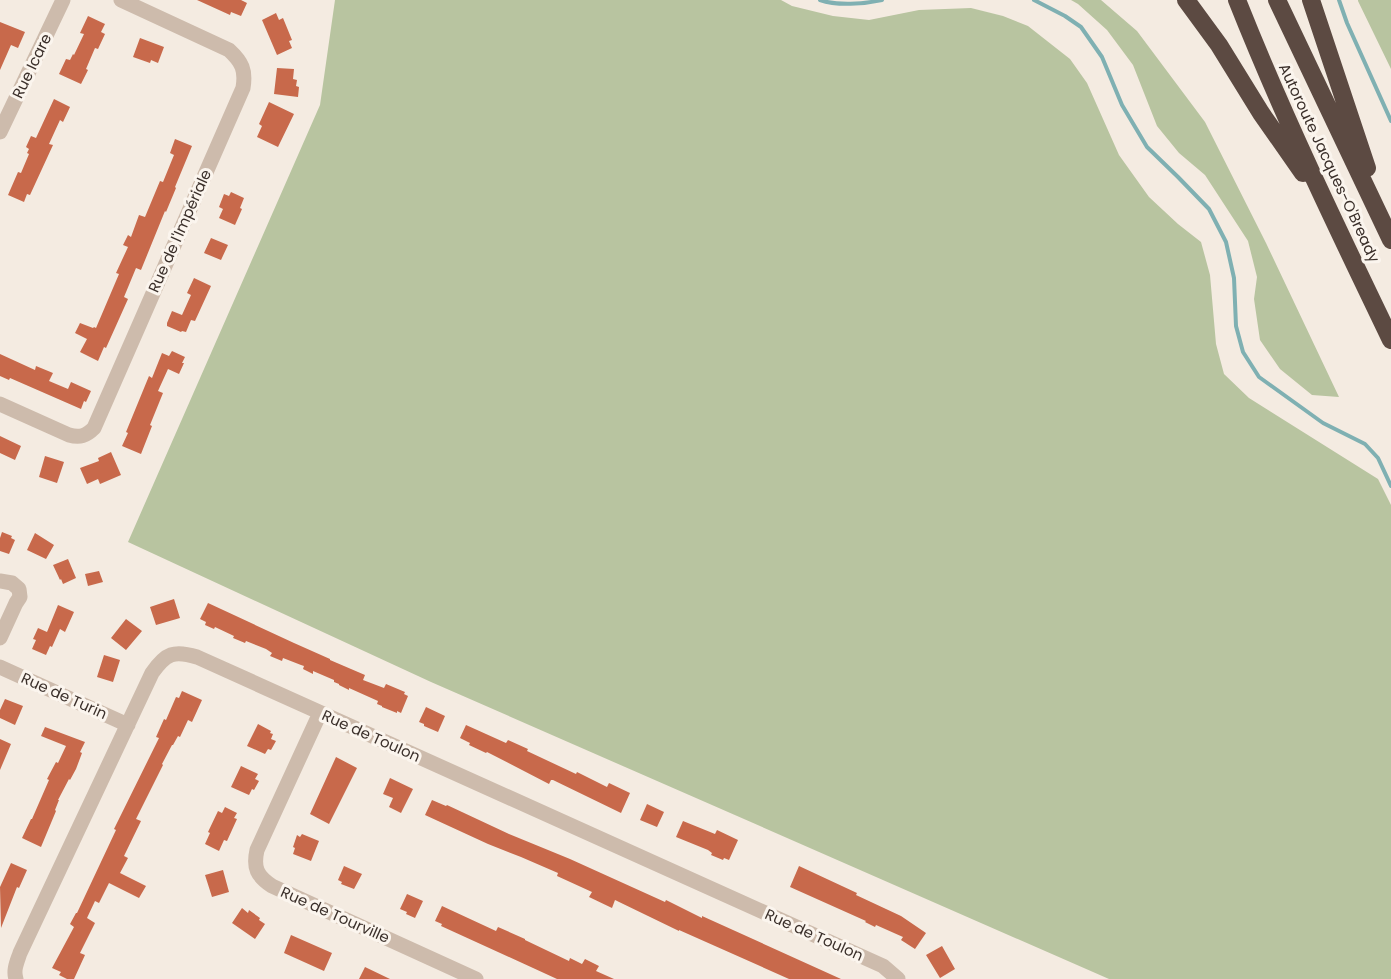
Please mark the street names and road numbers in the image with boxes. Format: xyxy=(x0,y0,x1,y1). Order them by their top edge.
street label: Rue Icare xyxy=(7,30,56,102)
street label: Autoroute Jacques-O'Bready xyxy=(1274,60,1385,266)
street label: Rue de l'Impériale xyxy=(143,166,216,296)
street label: Rue de Turin xyxy=(18,667,111,724)
street label: Rue de Toulon xyxy=(319,704,424,767)
street label: Rue de Tourville xyxy=(277,881,393,948)
street label: Rue de Toulon xyxy=(762,903,867,966)

